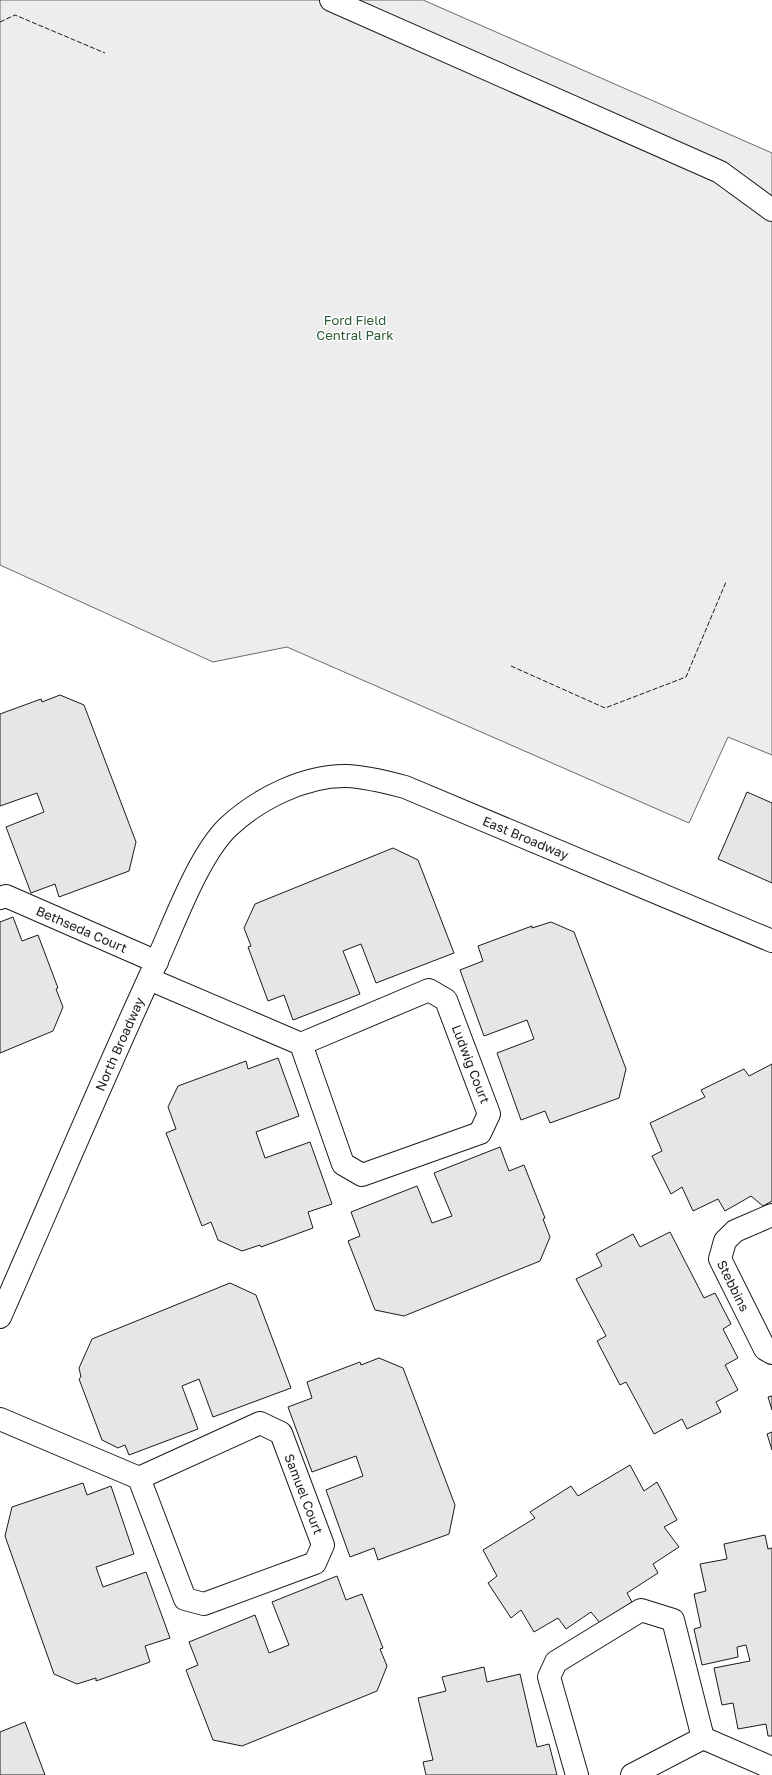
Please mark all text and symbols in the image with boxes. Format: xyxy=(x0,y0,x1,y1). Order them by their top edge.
park label: Ford Field Central Park xyxy=(316,312,394,343)
street label: East Broadway xyxy=(480,813,572,863)
street label: Bethseda Court xyxy=(34,902,130,956)
street label: North Broadway xyxy=(92,994,148,1093)
street label: Ludwig Court xyxy=(449,1022,493,1106)
street label: Stebbins xyxy=(714,1257,753,1314)
street label: Samuel Court xyxy=(281,1451,327,1537)

